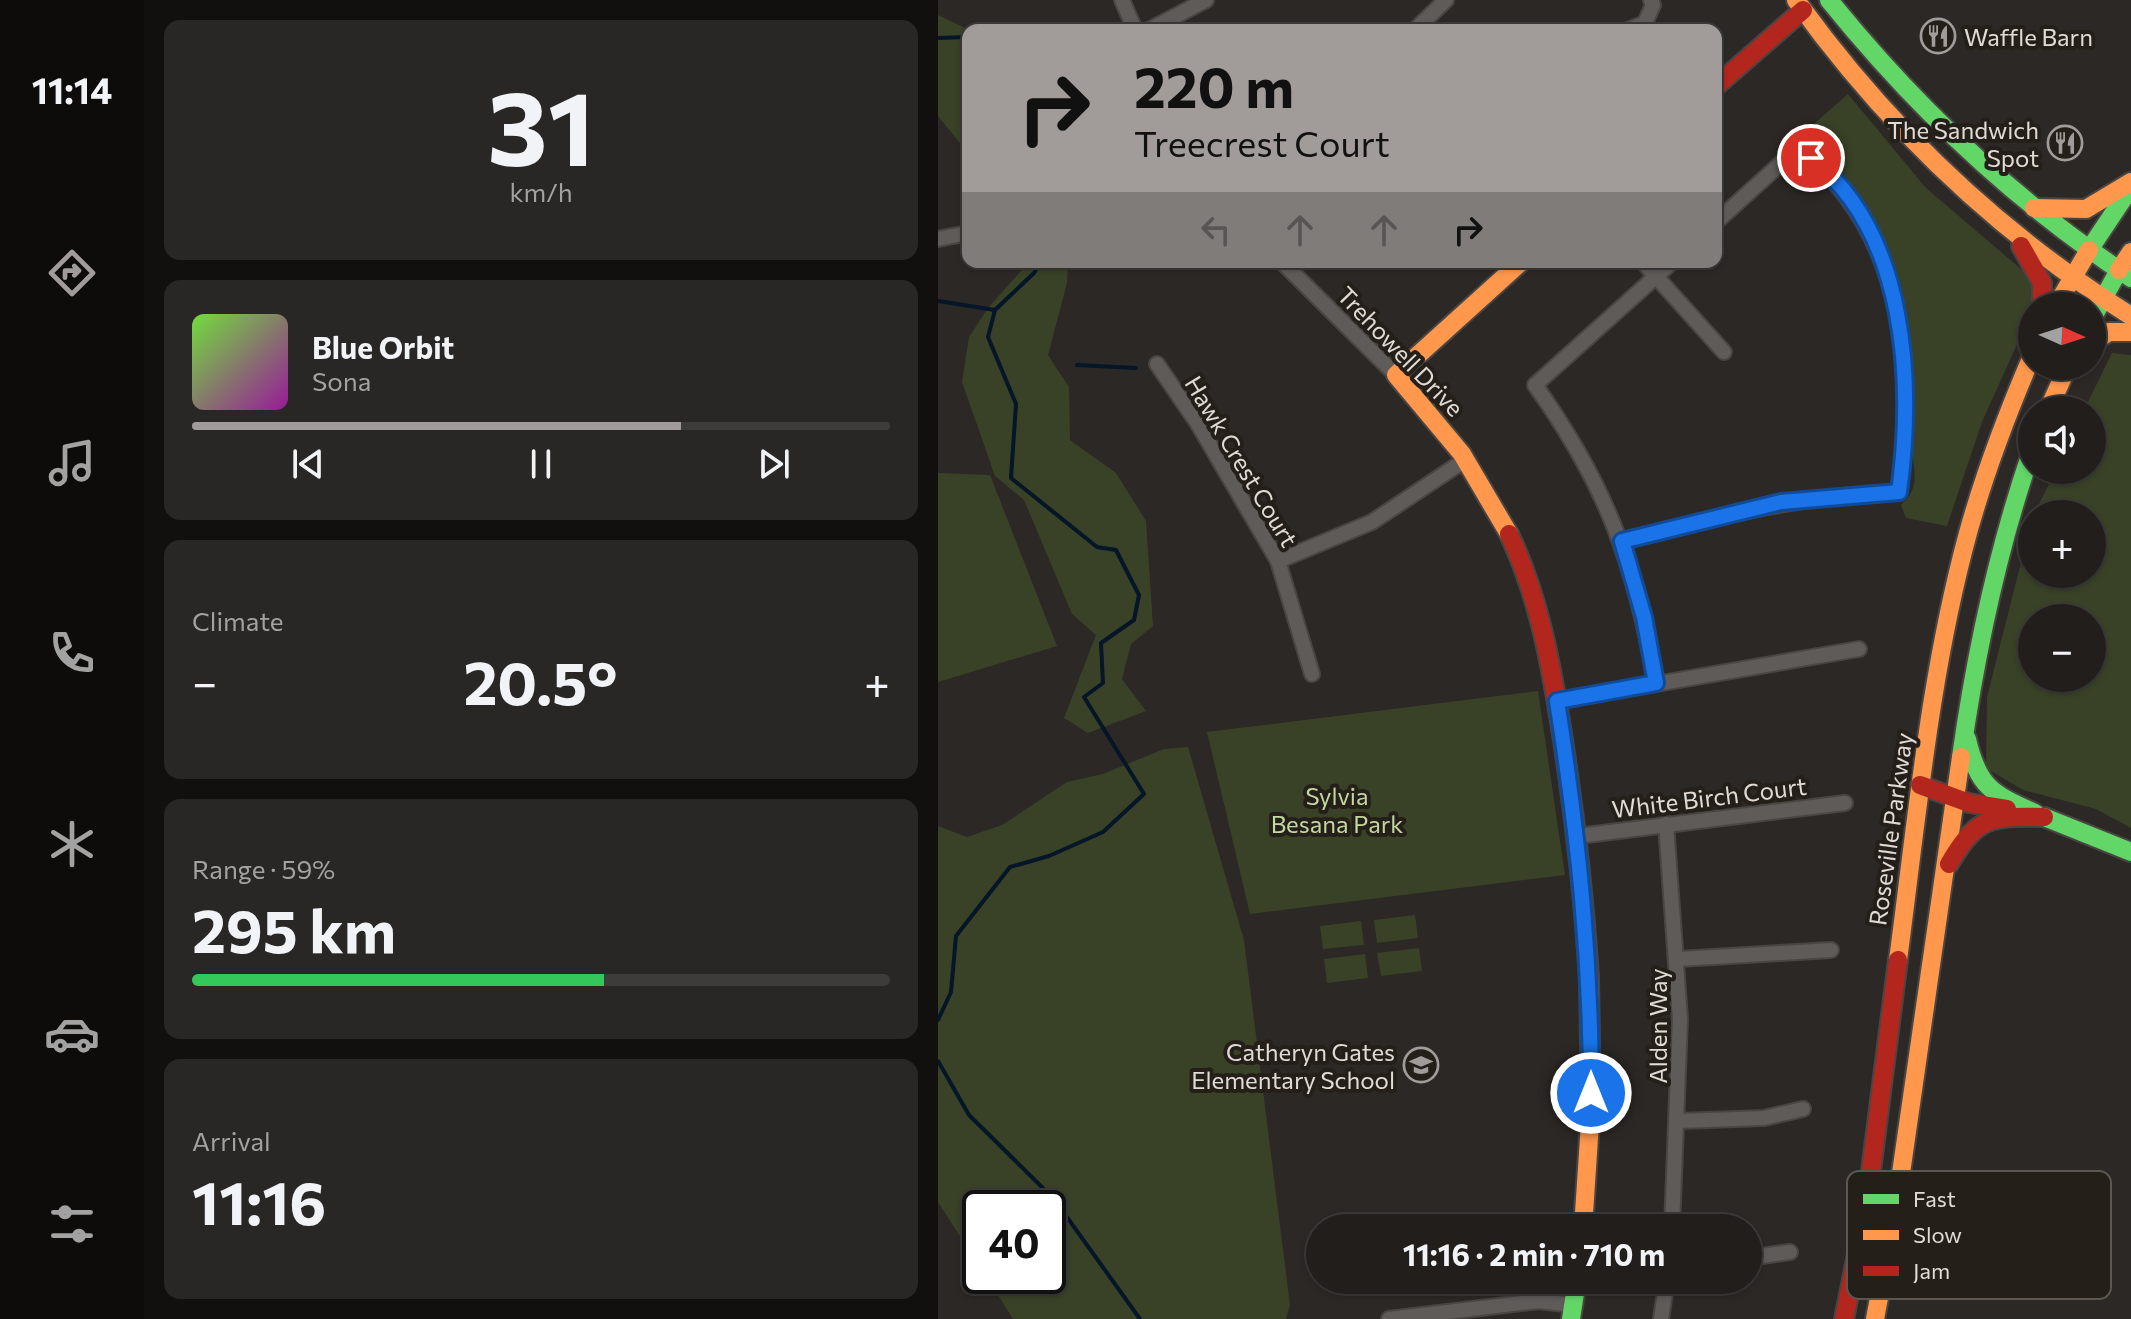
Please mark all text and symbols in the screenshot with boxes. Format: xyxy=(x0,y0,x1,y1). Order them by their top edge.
restaurant icon: Waffle Barn xyxy=(1919,17,1957,55)
place label: Waffle Barn xyxy=(1964,22,2093,51)
text: 220 m xyxy=(1134,51,1294,120)
icon: right xyxy=(1002,56,1106,160)
text: 31 xyxy=(487,60,595,187)
text: 11:14 xyxy=(32,67,112,111)
place label: The Sandwich Spot xyxy=(1887,115,2039,172)
text: Treecrest Court xyxy=(1134,120,1390,164)
pin xyxy=(1777,124,1845,192)
restaurant icon: The Sandwich Spot xyxy=(2046,124,2084,162)
icon: arrive xyxy=(1789,136,1833,180)
text: km/h xyxy=(509,176,573,207)
icon: left xyxy=(1194,208,1238,252)
icon: ahead xyxy=(1278,208,1322,252)
icon: ahead xyxy=(1362,208,1406,252)
icon: right xyxy=(1446,208,1490,252)
icon: directions xyxy=(44,245,100,301)
street label: Trehowell Drive xyxy=(1332,280,1470,422)
north arrow xyxy=(2018,292,2106,380)
map controls xyxy=(2018,292,2106,692)
text: Blue Orbit xyxy=(312,328,454,365)
text: Sona xyxy=(312,365,371,396)
street label: Hawk Crest Court xyxy=(1180,370,1305,552)
button: sound xyxy=(2018,396,2106,484)
icon: music xyxy=(44,435,100,491)
icon: previous xyxy=(286,442,330,486)
icon: pause xyxy=(519,442,563,486)
icon: next xyxy=(752,442,796,486)
button: + xyxy=(2018,500,2106,588)
button: − xyxy=(2018,604,2106,692)
text: Climate xyxy=(192,605,284,636)
icon: phone xyxy=(44,625,100,681)
text: 20.5° xyxy=(464,644,618,717)
text: − xyxy=(192,654,217,708)
text: + xyxy=(864,654,890,708)
street label: Roseville Parkway xyxy=(1862,731,1918,927)
street label: White Birch Court xyxy=(1610,771,1808,823)
park label: Sylvia Besana Park xyxy=(1271,781,1403,838)
icon: climate xyxy=(44,816,100,872)
text: Range · 59% xyxy=(192,853,335,884)
text: 295 km xyxy=(192,892,396,965)
street label: Alden Way xyxy=(1643,968,1672,1084)
icon: car xyxy=(44,1006,100,1062)
place label: Catheryn Gates Elementary School xyxy=(1191,1037,1395,1094)
school or university icon: Catheryn Gates Elementary School xyxy=(1402,1046,1440,1084)
position arrow xyxy=(1549,1051,1633,1135)
text: Arrival xyxy=(192,1125,271,1156)
text: 11:16 xyxy=(192,1164,326,1237)
legend xyxy=(1847,1171,2111,1299)
text: Fast xyxy=(1913,1185,1956,1212)
speed limit sign: 40 xyxy=(962,1190,1066,1294)
icon: filters xyxy=(44,1196,100,1252)
text: Slow xyxy=(1913,1221,1962,1248)
text: 11:16 · 2 min · 710 m xyxy=(1403,1235,1665,1272)
text: Jam xyxy=(1913,1257,1950,1284)

